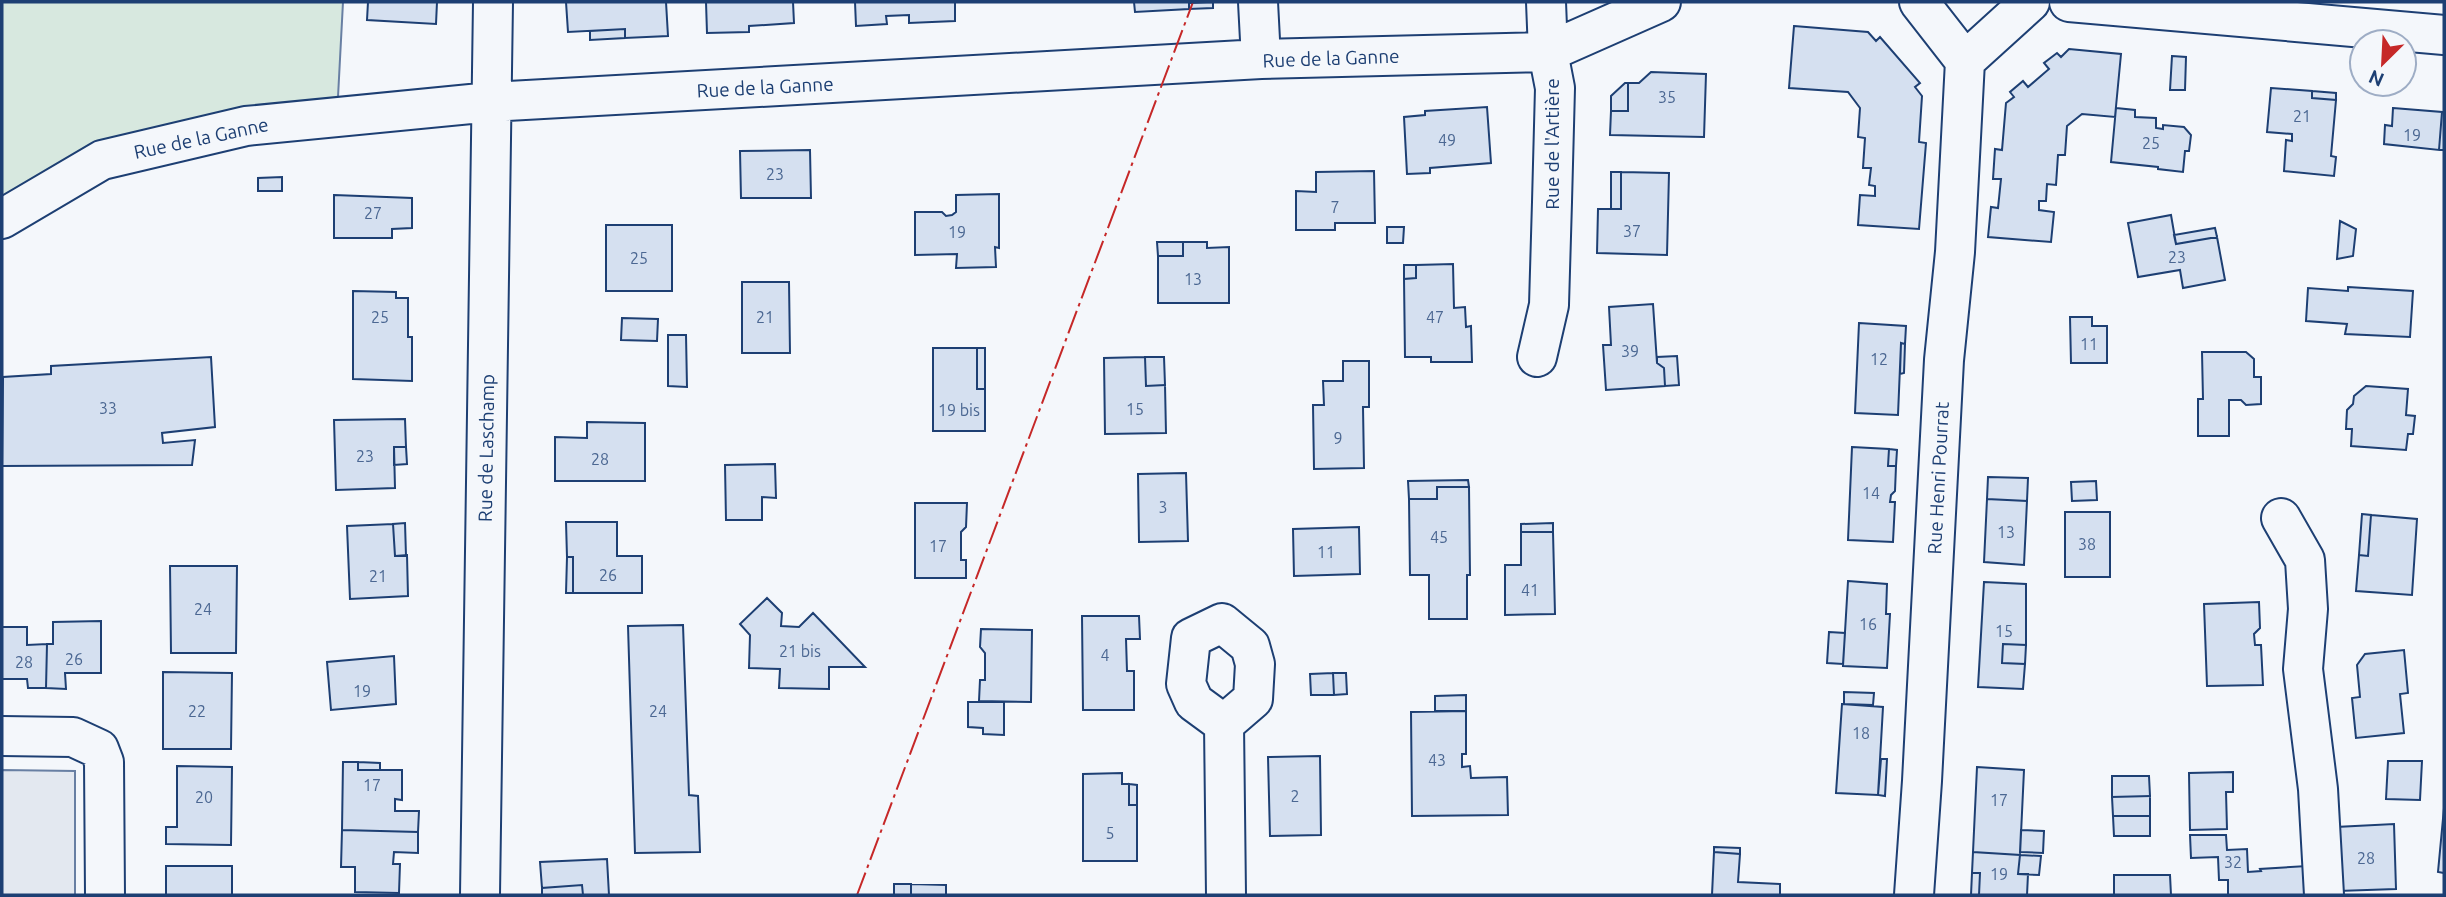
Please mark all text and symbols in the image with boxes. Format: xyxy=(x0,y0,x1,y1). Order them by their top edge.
north arrow xyxy=(2348,28,2418,98)
street label: Rue de la Ganne xyxy=(1262,45,1400,71)
text: N xyxy=(2365,66,2387,91)
street label: Rue de la Ganne xyxy=(696,72,834,102)
street label: Rue de l'Artière xyxy=(1541,78,1563,210)
house number: 35 xyxy=(1658,88,1676,106)
house number: 21 xyxy=(2293,107,2311,125)
street label: Rue de la Ganne xyxy=(132,113,270,163)
house number: 19 xyxy=(2403,126,2421,144)
house number: 49 xyxy=(1438,131,1456,149)
house number: 25 xyxy=(2142,134,2160,152)
house number: 23 xyxy=(766,165,784,183)
house number: 7 xyxy=(1330,198,1340,216)
house number: 27 xyxy=(364,204,382,222)
house number: 37 xyxy=(1623,222,1641,240)
house number: 19 xyxy=(948,223,966,241)
house number: 23 xyxy=(2168,248,2186,266)
house number: 25 xyxy=(630,249,648,267)
house number: 13 xyxy=(1184,270,1202,288)
house number: 25 xyxy=(371,308,389,326)
house number: 21 xyxy=(756,308,774,326)
house number: 47 xyxy=(1426,308,1444,326)
house number: 11 xyxy=(2080,335,2098,353)
house number: 39 xyxy=(1621,342,1639,360)
house number: 12 xyxy=(1870,350,1888,368)
street label: Rue de Laschamp xyxy=(474,374,498,522)
house number: 33 xyxy=(99,399,117,417)
house number: 15 xyxy=(1126,400,1144,418)
street label: Rue Henri Pourrat xyxy=(1923,400,1953,555)
house number: 19 bis xyxy=(938,401,980,419)
house number: 9 xyxy=(1333,429,1343,447)
house number: 23 xyxy=(356,447,374,465)
house number: 28 xyxy=(591,450,609,468)
house number: 14 xyxy=(1862,484,1880,502)
house number: 3 xyxy=(1158,498,1168,516)
house number: 13 xyxy=(1997,523,2015,541)
house number: 45 xyxy=(1430,528,1448,546)
house number: 38 xyxy=(2078,535,2096,553)
house number: 17 xyxy=(929,537,947,555)
house number: 11 xyxy=(1317,543,1335,561)
house number: 26 xyxy=(599,566,617,584)
house number: 21 xyxy=(369,567,387,585)
house number: 41 xyxy=(1521,581,1539,599)
house number: 24 xyxy=(194,600,212,618)
house number: 16 xyxy=(1859,615,1877,633)
house number: 15 xyxy=(1995,622,2013,640)
house number: 21 bis xyxy=(779,642,821,660)
house number: 4 xyxy=(1100,646,1110,664)
house number: 26 xyxy=(65,650,83,668)
house number: 28 xyxy=(15,653,33,671)
house number: 19 xyxy=(353,682,371,700)
house number: 22 xyxy=(188,702,206,720)
house number: 24 xyxy=(649,702,667,720)
house number: 18 xyxy=(1852,724,1870,742)
house number: 43 xyxy=(1428,751,1446,769)
house number: 17 xyxy=(363,776,381,794)
house number: 2 xyxy=(1290,787,1300,805)
house number: 20 xyxy=(195,788,213,806)
house number: 17 xyxy=(1990,791,2008,809)
house number: 5 xyxy=(1105,824,1115,842)
house number: 28 xyxy=(2357,849,2375,867)
house number: 32 xyxy=(2224,853,2242,871)
house number: 19 xyxy=(1990,865,2008,883)

